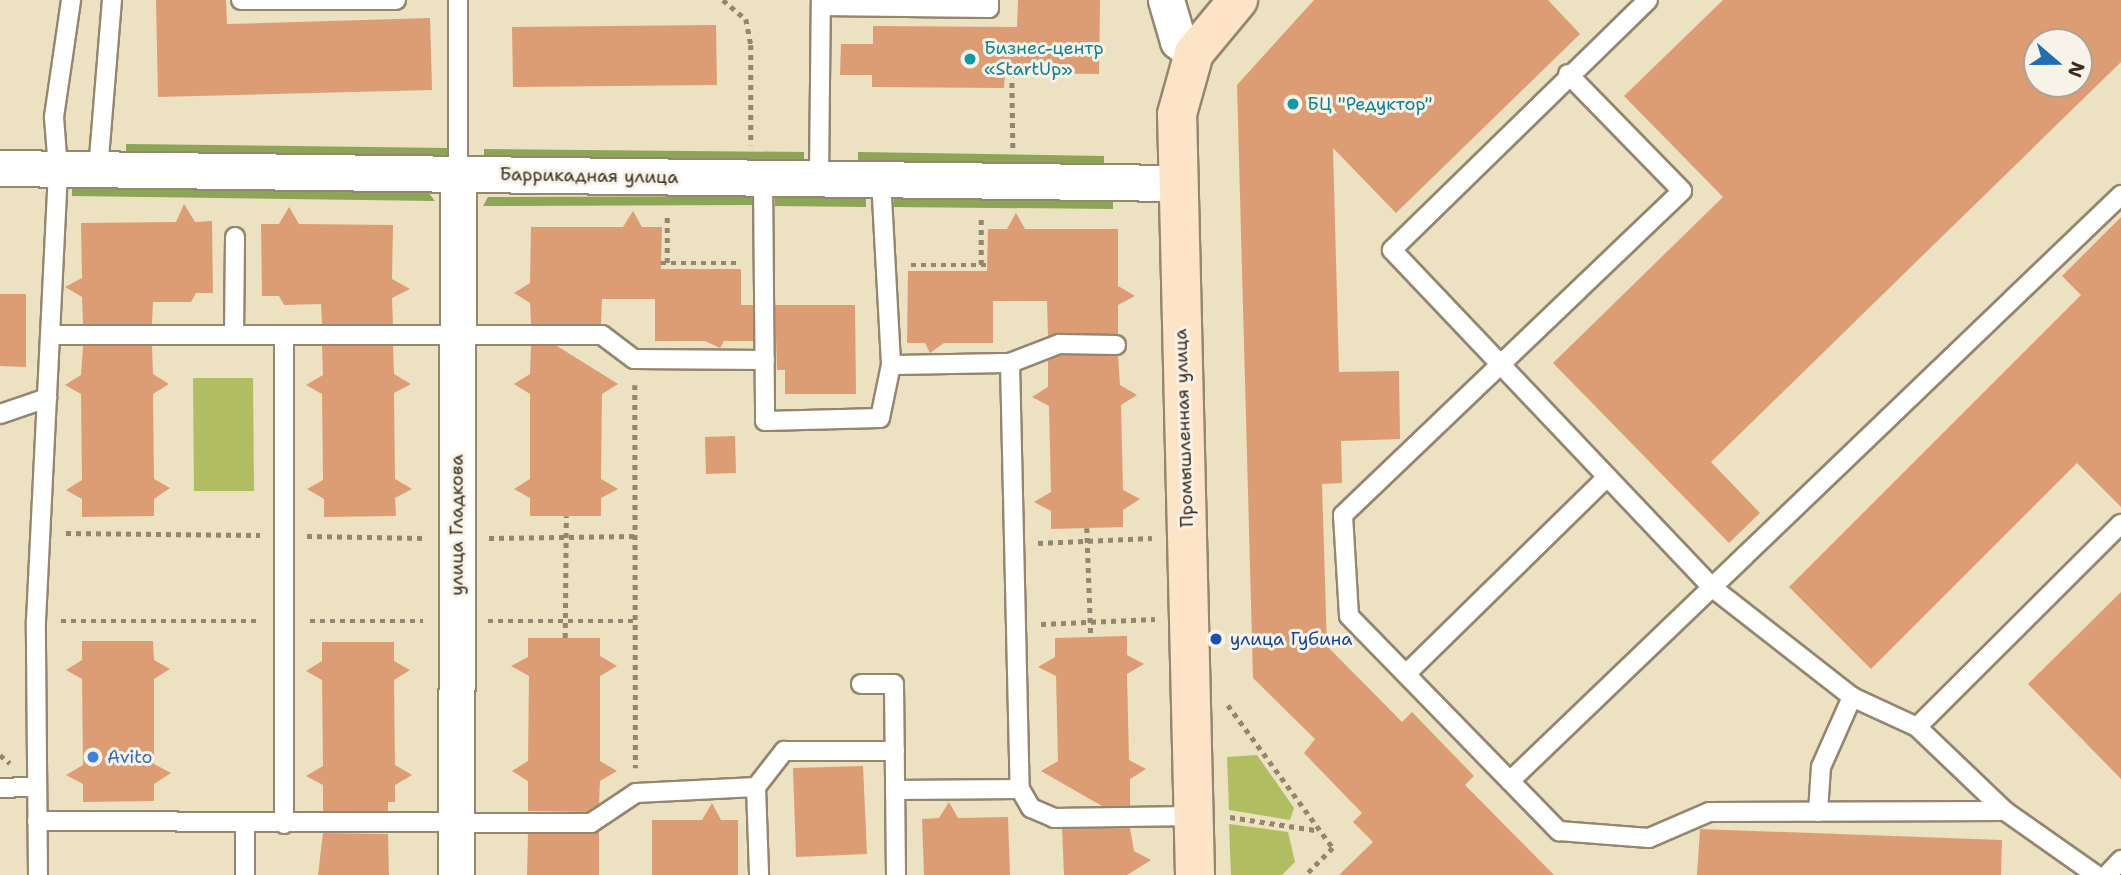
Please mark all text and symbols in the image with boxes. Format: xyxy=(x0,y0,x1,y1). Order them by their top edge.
north arrow xyxy=(2023,28,2093,98)
place label: Бизнес-центр «StartUp» xyxy=(984,38,1104,80)
marker: Бизнес-центр «StartUp» xyxy=(962,51,978,67)
text: N xyxy=(2062,58,2091,81)
place label: БЦ "Редуктор" xyxy=(1307,93,1432,115)
marker: БЦ "Редуктор" xyxy=(1285,96,1301,112)
street label: Баррикадная улица xyxy=(499,164,679,188)
street label: Промышленная улица xyxy=(1170,328,1198,528)
street label: улица Гладкова xyxy=(446,454,468,596)
place label: улица Губина xyxy=(1230,628,1352,650)
marker: улица Губина xyxy=(1208,631,1224,647)
place label: Avito xyxy=(107,746,152,768)
marker: Avito xyxy=(85,749,101,765)

